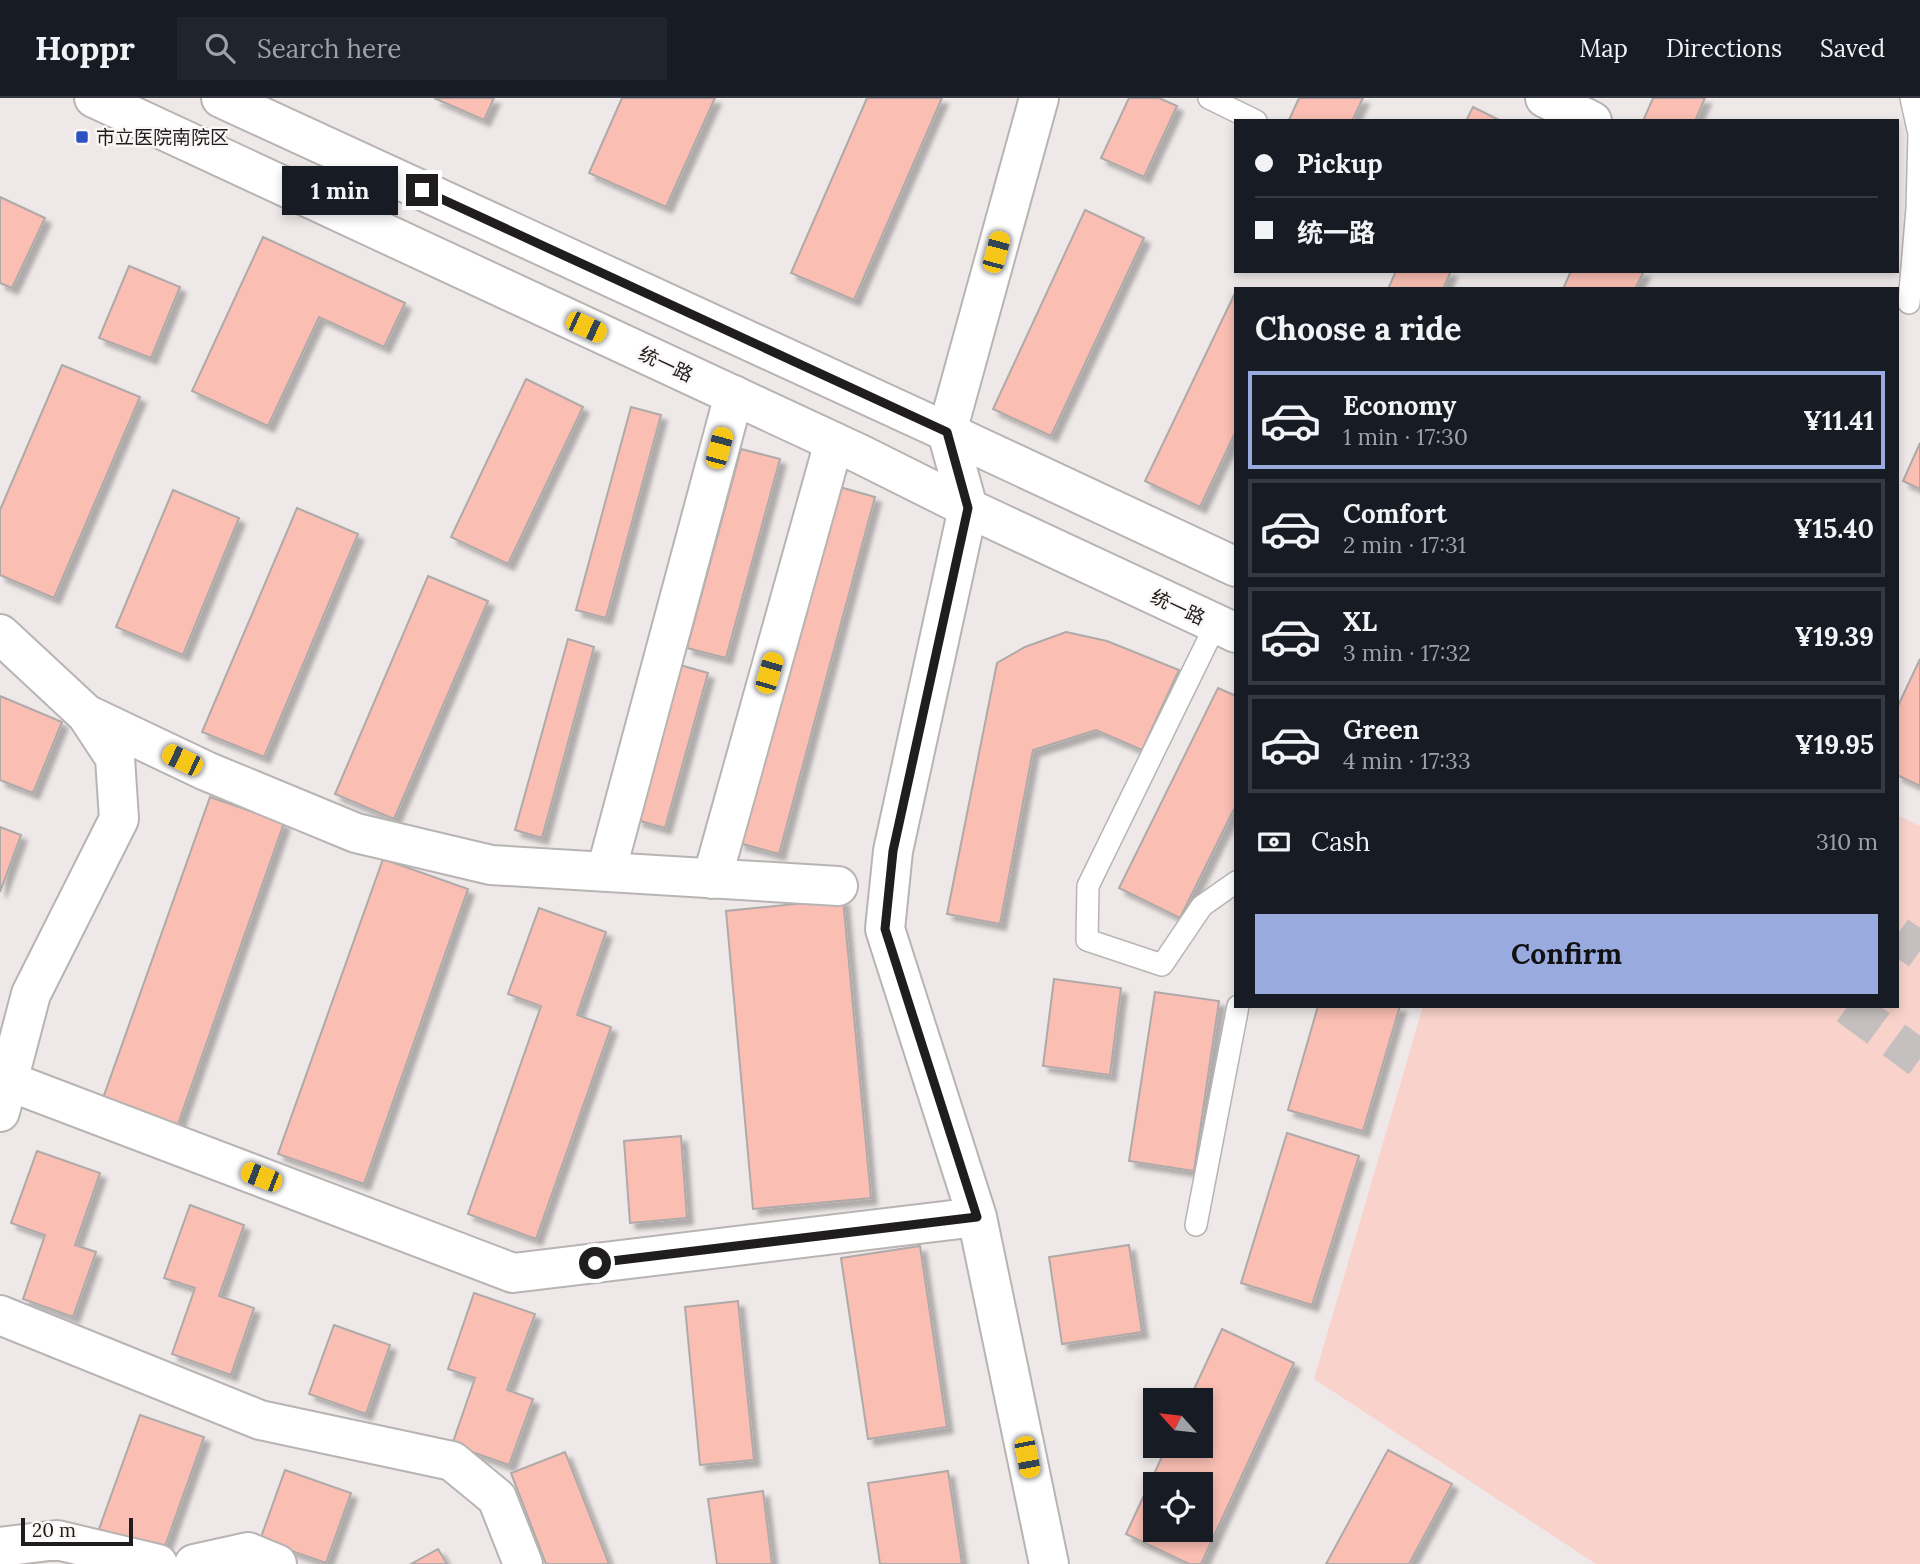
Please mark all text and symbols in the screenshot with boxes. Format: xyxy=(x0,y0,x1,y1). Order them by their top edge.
search box xyxy=(177,17,667,80)
text: Hoppr xyxy=(35,27,135,69)
icon: search xyxy=(201,29,239,67)
text: Search here xyxy=(257,32,401,65)
text: Map xyxy=(1579,33,1628,64)
text: Directions xyxy=(1666,33,1782,64)
text: Saved xyxy=(1820,33,1885,64)
place label: 市立医院南院区 xyxy=(96,125,229,149)
marker: 市立医院南院区 xyxy=(74,129,90,145)
text: Pickup xyxy=(1297,147,1383,180)
callout: 1 min xyxy=(282,166,398,214)
route end xyxy=(406,174,438,206)
text: 1 min xyxy=(311,176,369,205)
text: 统一路 xyxy=(1297,216,1375,249)
car xyxy=(981,229,1012,275)
text: Choose a ride xyxy=(1255,308,1462,349)
car xyxy=(563,309,610,345)
street label: 统一路 xyxy=(635,341,697,387)
icon: car xyxy=(1259,389,1322,452)
text: Economy xyxy=(1343,389,1456,422)
text: ¥11.41 xyxy=(1803,404,1874,437)
text: 1 min · 17:30 xyxy=(1343,422,1468,451)
car xyxy=(704,425,735,471)
icon: car xyxy=(1259,497,1322,560)
text: Comfort xyxy=(1343,497,1447,530)
text: ¥15.40 xyxy=(1794,512,1874,545)
text: 2 min · 17:31 xyxy=(1343,530,1466,559)
street label: 统一路 xyxy=(1147,584,1209,630)
icon: car xyxy=(1259,605,1322,668)
text: XL xyxy=(1343,605,1377,638)
text: ¥19.39 xyxy=(1795,620,1874,653)
text: 3 min · 17:32 xyxy=(1343,638,1471,667)
car xyxy=(754,650,785,696)
icon: car xyxy=(1259,713,1322,776)
text: Green xyxy=(1343,713,1419,746)
text: ¥19.95 xyxy=(1795,728,1874,761)
car xyxy=(159,741,206,779)
text: 4 min · 17:33 xyxy=(1343,746,1471,775)
icon: cash xyxy=(1255,823,1293,861)
text: Cash xyxy=(1311,825,1370,858)
text: 310 m xyxy=(1816,827,1878,856)
button: Confirm xyxy=(1255,914,1878,994)
car xyxy=(238,1160,285,1194)
route start xyxy=(579,1247,611,1279)
north arrow xyxy=(1143,1388,1213,1458)
map controls xyxy=(1143,1388,1213,1542)
car xyxy=(1013,1434,1042,1480)
button: locate xyxy=(1143,1472,1213,1542)
scale bar xyxy=(21,1515,133,1547)
text: 20 m xyxy=(32,1518,76,1542)

